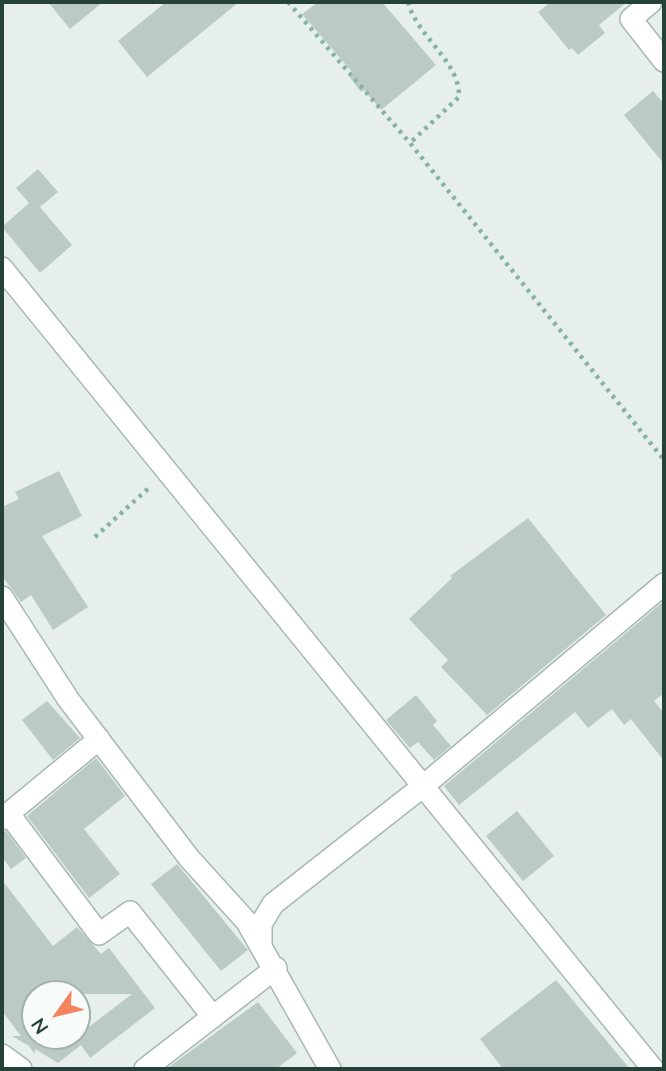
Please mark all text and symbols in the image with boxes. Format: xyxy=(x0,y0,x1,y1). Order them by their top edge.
north arrow xyxy=(21,980,91,1050)
text: N xyxy=(25,1012,55,1039)

